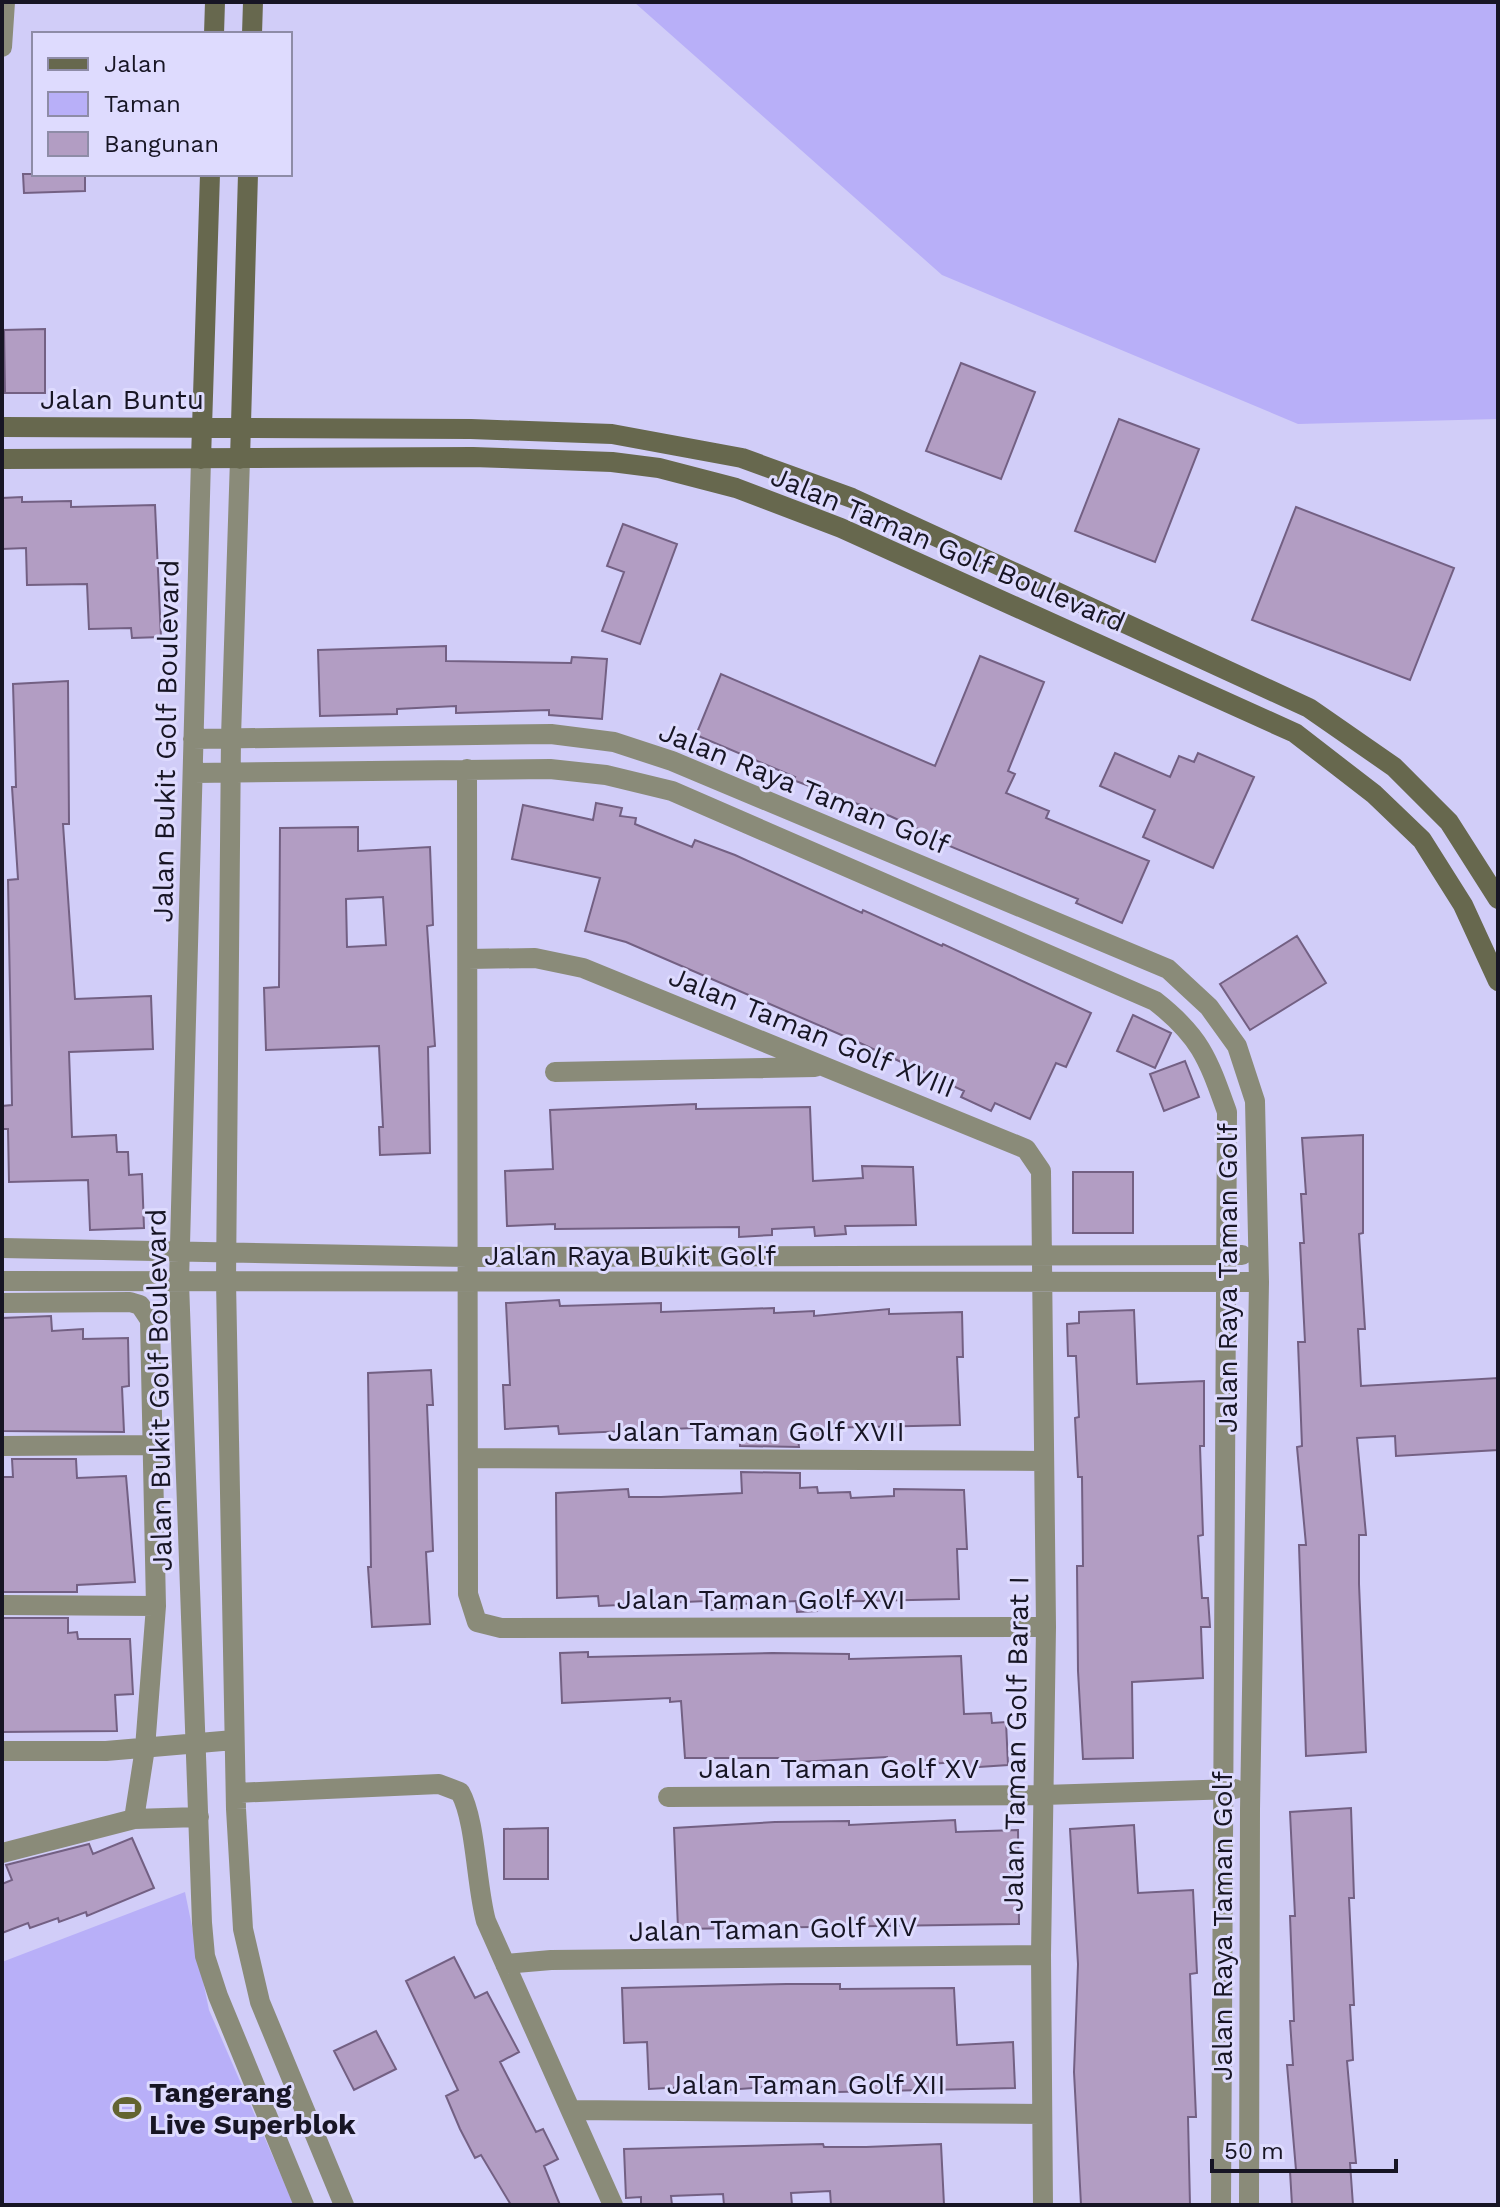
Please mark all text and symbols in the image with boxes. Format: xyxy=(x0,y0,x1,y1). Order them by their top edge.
legend xyxy=(32,32,292,176)
text: Jalan xyxy=(104,50,167,78)
text: Taman xyxy=(104,90,181,118)
text: Bangunan xyxy=(104,130,219,158)
street label: Jalan Buntu xyxy=(40,383,204,416)
street label: Jalan Taman Golf Boulevard xyxy=(766,459,1130,639)
street label: Jalan Bukit Golf Boulevard xyxy=(146,559,186,923)
street label: Jalan Raya Taman Golf xyxy=(654,715,954,861)
street label: Jalan Taman Golf XVIII xyxy=(664,959,960,1105)
street label: Jalan Raya Taman Golf xyxy=(1211,1123,1244,1433)
street label: Jalan Bukit Golf Boulevard xyxy=(139,1208,179,1572)
street label: Jalan Raya Bukit Golf xyxy=(484,1239,776,1272)
street label: Jalan Taman Golf XVII xyxy=(607,1415,905,1448)
street label: Jalan Taman Golf Barat I xyxy=(997,1576,1035,1912)
street label: Jalan Taman Golf XVI xyxy=(616,1583,906,1616)
street label: Jalan Taman Golf XV xyxy=(699,1752,979,1785)
street label: Jalan Raya Taman Golf xyxy=(1206,1771,1239,2081)
street label: Jalan Taman Golf XIV xyxy=(628,1910,918,1948)
street label: Jalan Taman Golf XII xyxy=(666,2068,946,2101)
place label: Tangerang Live Superblok xyxy=(149,2076,356,2141)
sports icon: Tangerang Live Superblok xyxy=(112,2093,142,2123)
scale bar xyxy=(1212,2123,1396,2173)
text: 50 m xyxy=(1224,2137,1284,2165)

